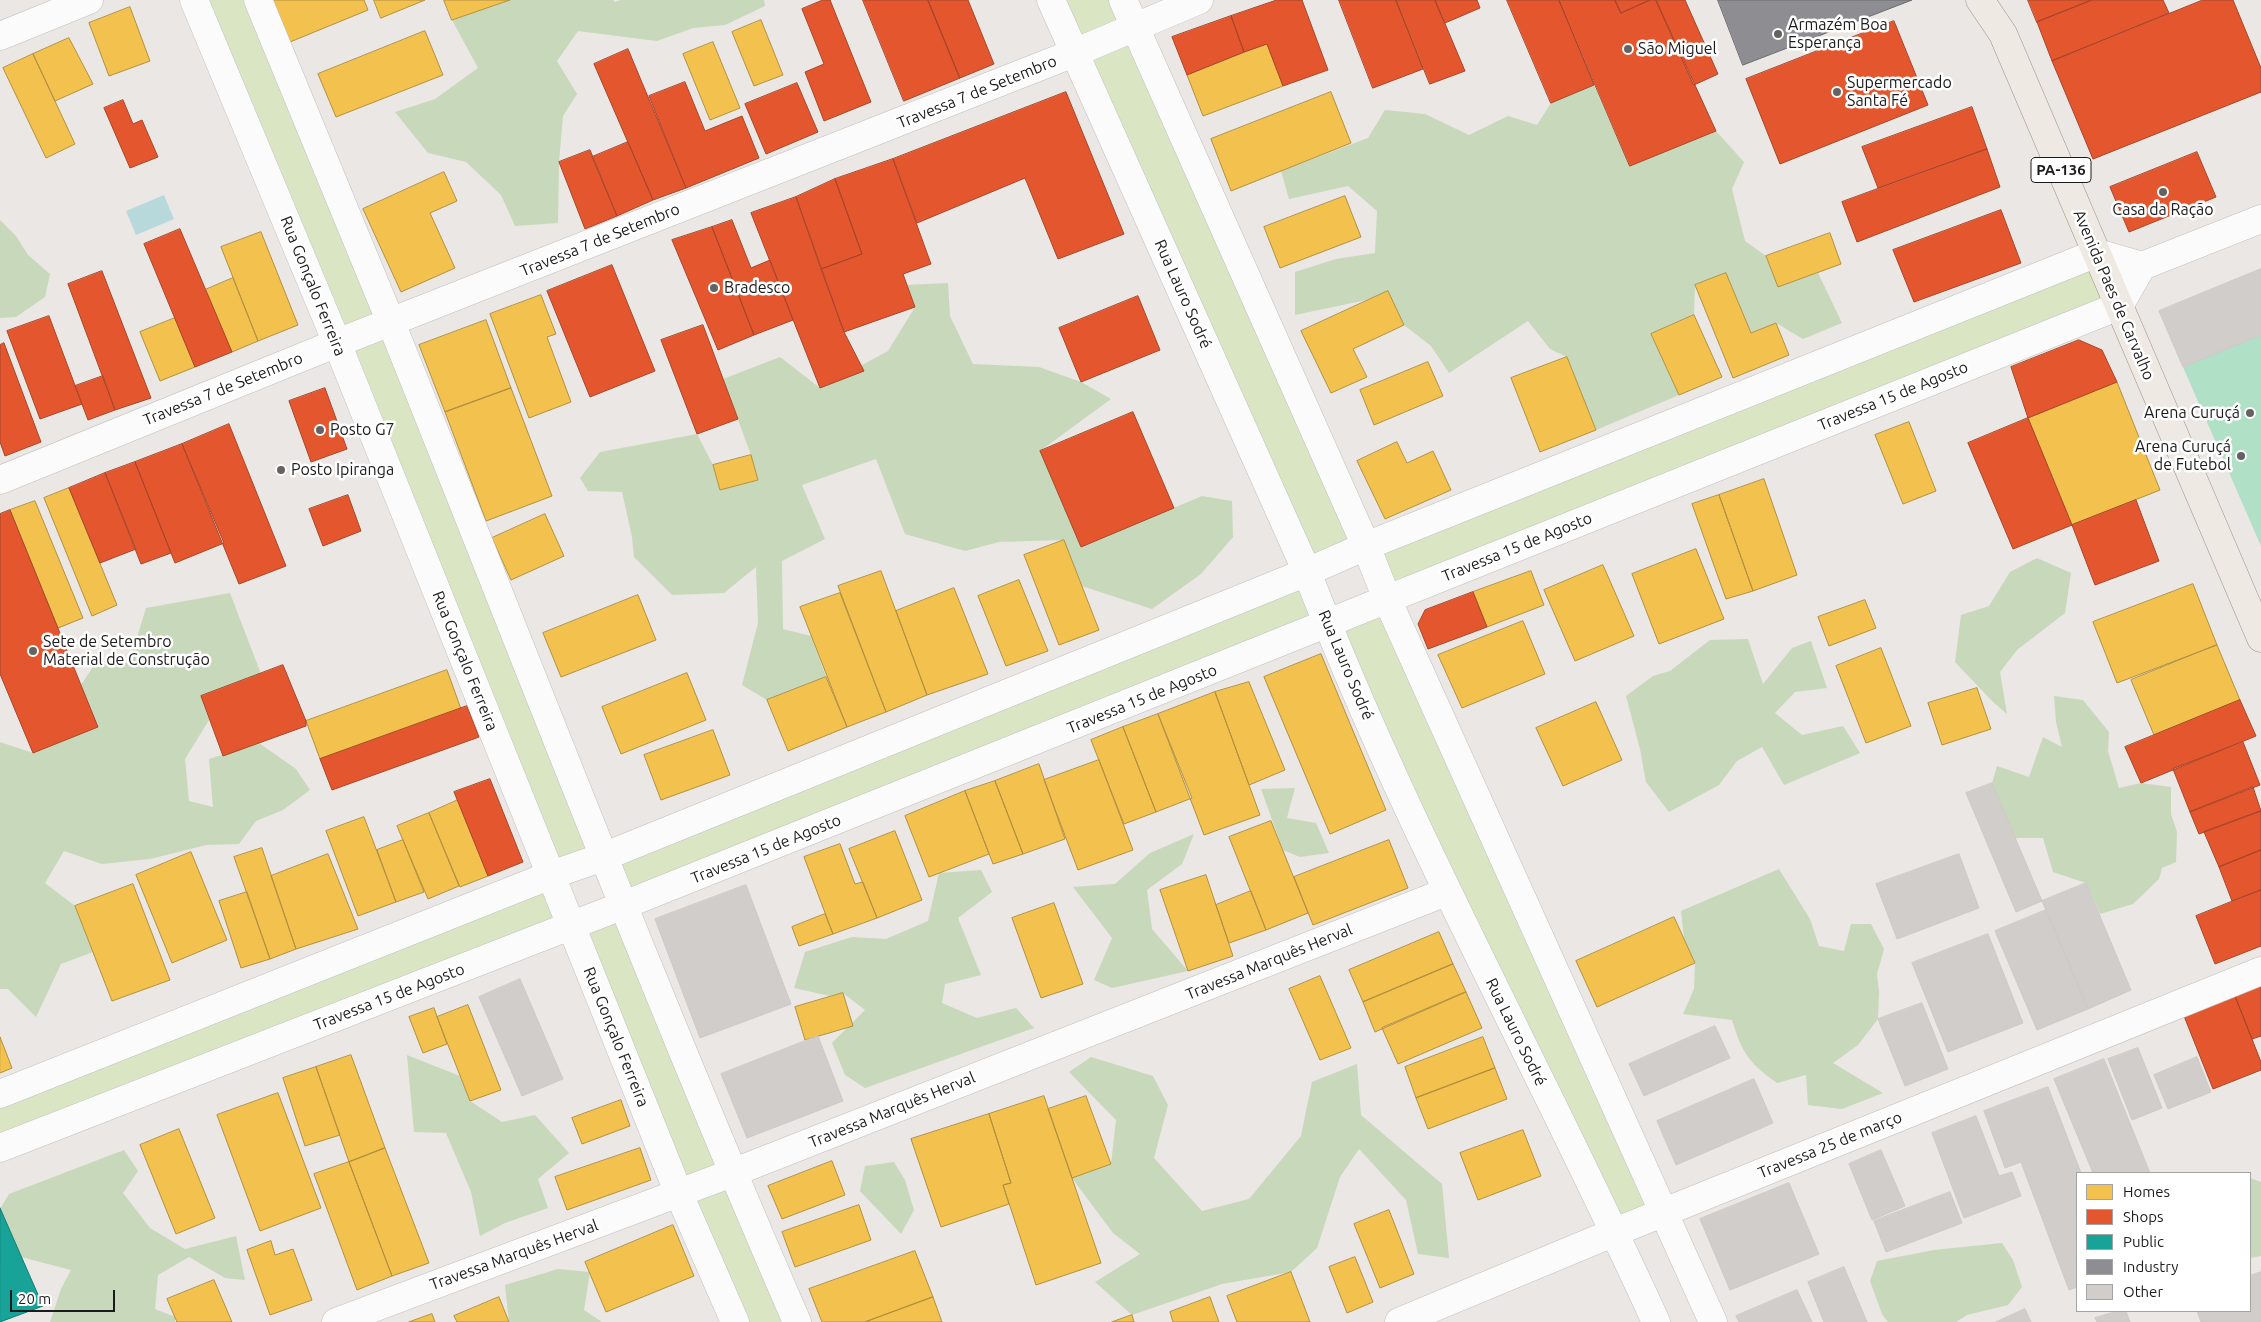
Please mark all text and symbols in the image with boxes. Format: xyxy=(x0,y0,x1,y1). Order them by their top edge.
place label: Armazém Boa Esperança xyxy=(1788,15,1888,53)
marker: Armazém Boa Esperança xyxy=(1772,28,1784,40)
place label: São Miguel xyxy=(1638,39,1717,59)
marker: São Miguel xyxy=(1622,43,1634,55)
street label: Travessa 7 de Setembro xyxy=(894,51,1060,133)
place label: Supermercado Santa Fé xyxy=(1847,73,1952,111)
marker: Supermercado Santa Fé xyxy=(1831,86,1843,98)
road number: PA-136 xyxy=(2031,158,2091,182)
marker: Casa da Ração xyxy=(2157,186,2169,198)
street label: Travessa 7 de Setembro xyxy=(517,199,683,281)
place label: Casa da Ração xyxy=(2112,200,2214,220)
street label: Avenida Paes de Carvalho xyxy=(2069,207,2159,383)
street label: Rua Gonçalo Ferreira xyxy=(276,213,350,359)
street label: Rua Lauro Sodré xyxy=(1150,236,1216,352)
place label: Bradesco xyxy=(724,278,790,298)
marker: Bradesco xyxy=(708,282,720,294)
street label: Travessa 7 de Setembro xyxy=(140,348,306,430)
street label: Travessa 15 de Agosto xyxy=(1815,357,1971,435)
place label: Arena Curuçá xyxy=(2144,403,2240,423)
marker: Arena Curuçá xyxy=(2244,407,2256,419)
place label: Posto G7 xyxy=(330,420,395,440)
marker: Posto G7 xyxy=(314,424,326,436)
place label: Arena Curuçá de Futebol xyxy=(2135,437,2231,475)
marker: Arena Curuçá de Futebol xyxy=(2235,450,2247,462)
place label: Posto Ipiranga xyxy=(291,460,394,480)
marker: Posto Ipiranga xyxy=(275,464,287,476)
street label: Travessa 15 de Agosto xyxy=(1439,508,1595,586)
street label: Rua Gonçalo Ferreira xyxy=(428,588,502,734)
street label: Rua Lauro Sodré xyxy=(1314,607,1378,723)
place label: Sete de Setembro Material de Construção xyxy=(43,632,210,670)
marker: Sete de Setembro Material de Construção xyxy=(27,645,39,657)
street label: Travessa 15 de Agosto xyxy=(1064,660,1220,738)
street label: Travessa 15 de Agosto xyxy=(688,810,844,888)
street label: Travessa Marquês Herval xyxy=(1183,920,1355,1004)
street label: Travessa 15 de Agosto xyxy=(311,959,467,1035)
street label: Rua Gonçalo Ferreira xyxy=(579,964,653,1110)
street label: Rua Lauro Sodré xyxy=(1482,975,1550,1089)
street label: Travessa Marquês Herval xyxy=(806,1068,978,1152)
street label: Travessa 25 de março xyxy=(1755,1107,1905,1183)
legend xyxy=(2076,1172,2251,1312)
text: Homes xyxy=(2123,1183,2170,1200)
text: Shops xyxy=(2123,1208,2164,1225)
street label: Travessa Marquês Herval xyxy=(427,1216,601,1294)
text: Public xyxy=(2123,1233,2164,1250)
text: Industry xyxy=(2123,1258,2178,1275)
scale bar xyxy=(12,1280,118,1312)
text: Other xyxy=(2123,1283,2163,1300)
text: 20 m xyxy=(18,1290,51,1307)

